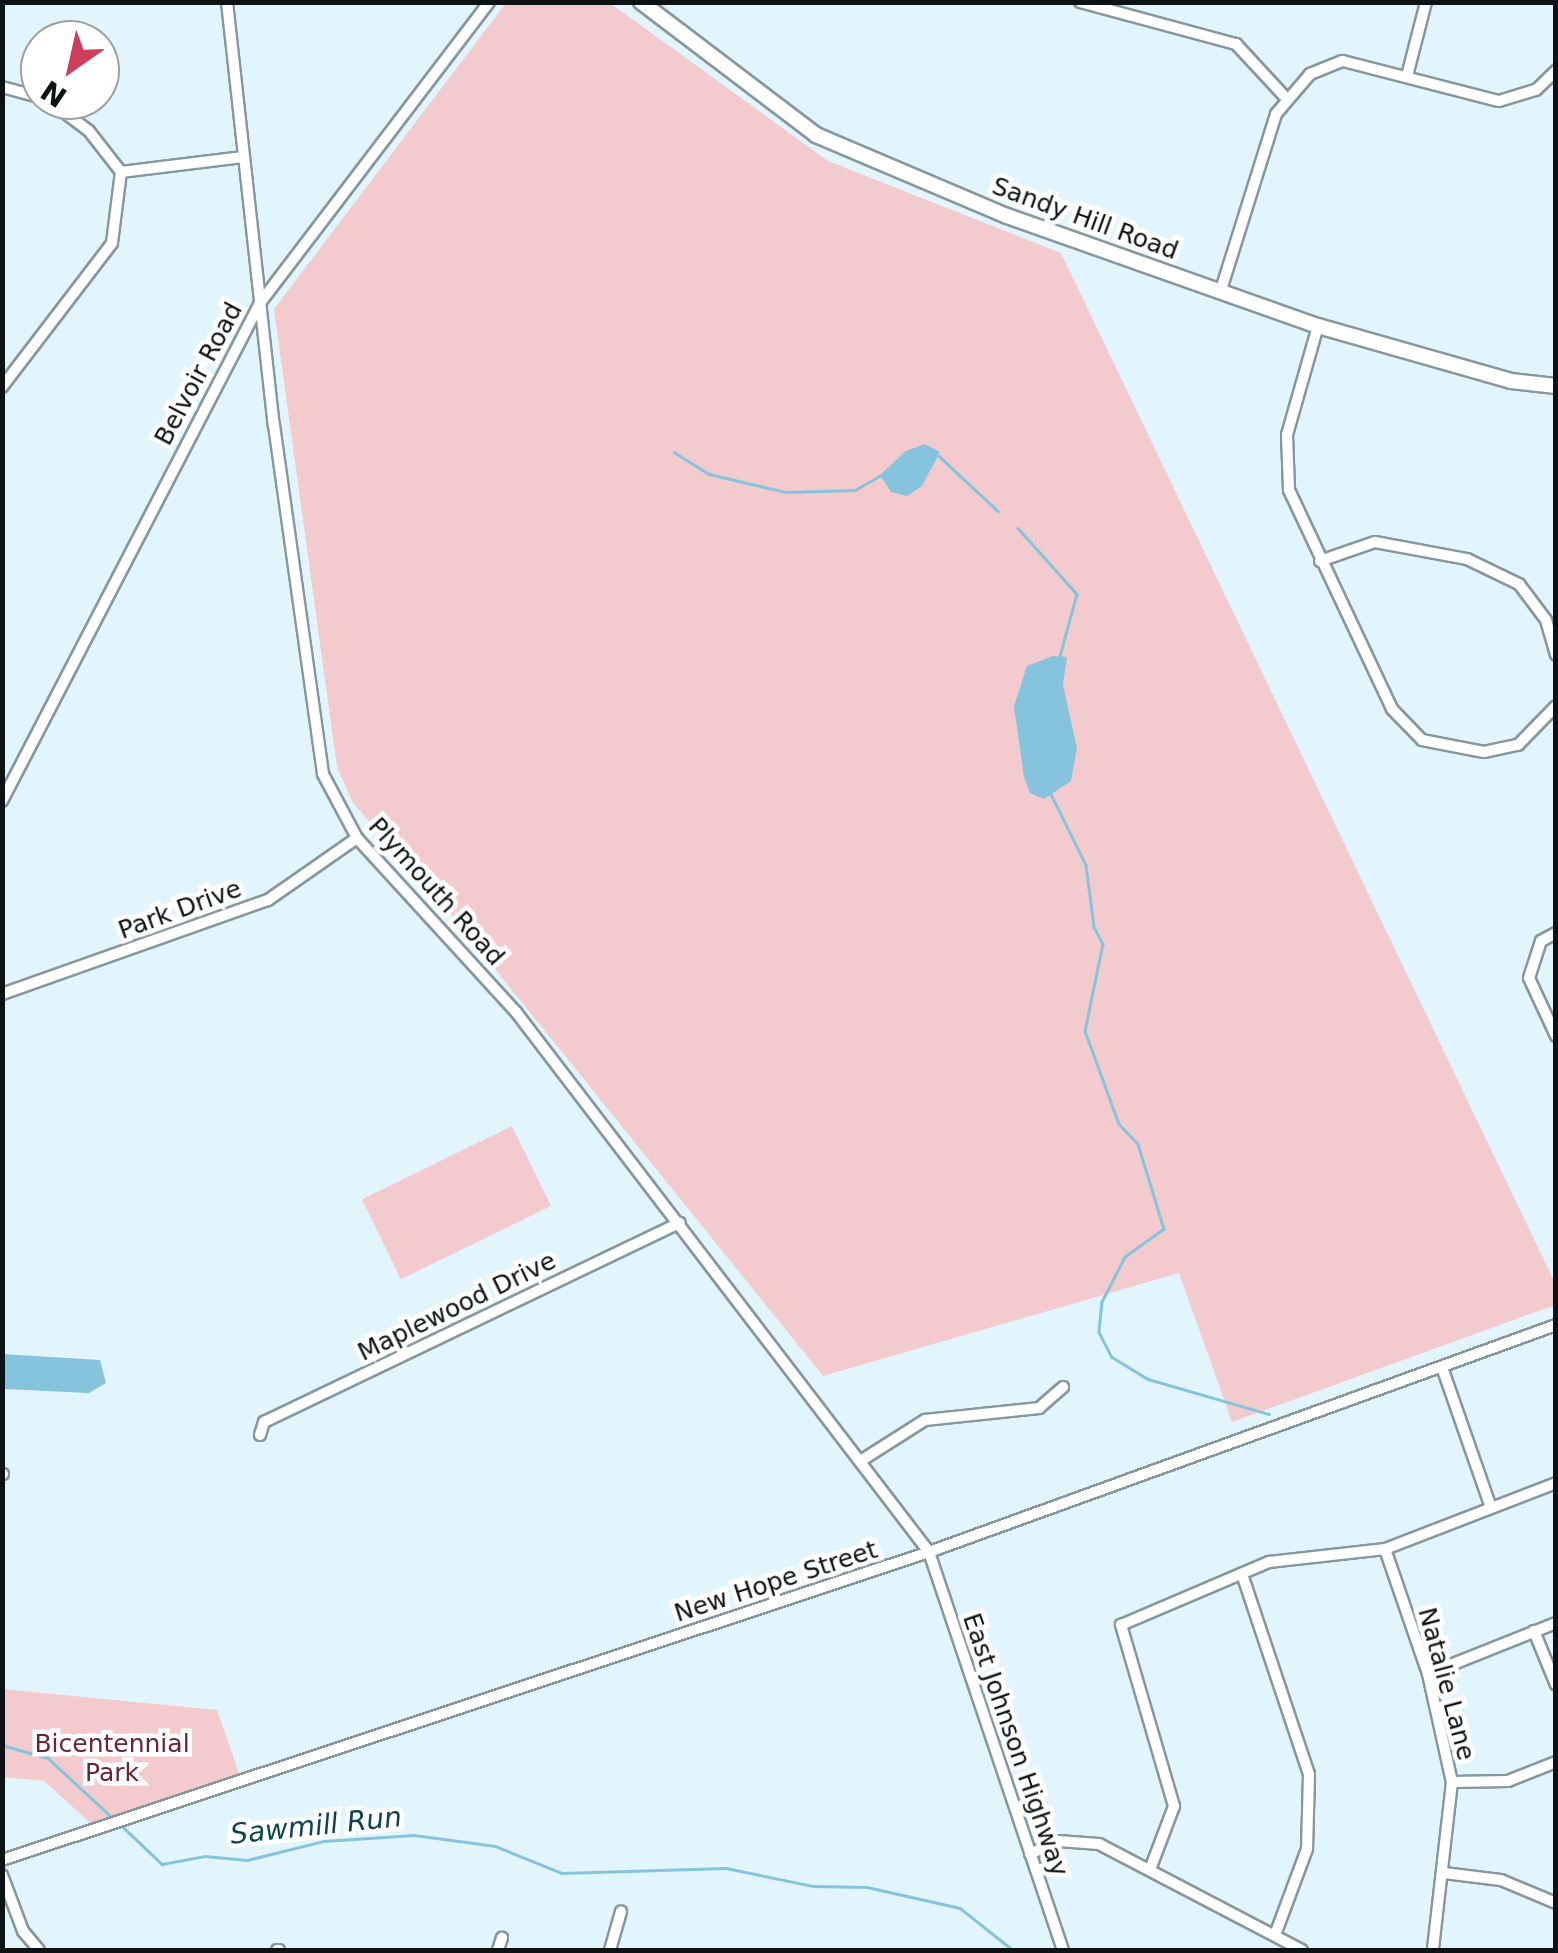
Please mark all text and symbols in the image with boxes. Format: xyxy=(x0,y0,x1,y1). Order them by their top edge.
north arrow xyxy=(20,20,120,120)
text: N xyxy=(35,73,73,114)
street label: Sandy Hill Road xyxy=(988,171,1182,267)
street label: Belvoir Road xyxy=(149,297,249,451)
street label: Plymouth Road xyxy=(362,812,510,972)
street label: Park Drive xyxy=(114,874,246,946)
street label: Maplewood Drive xyxy=(353,1246,561,1368)
street label: New Hope Street xyxy=(671,1535,881,1629)
street label: Natalie Lane xyxy=(1411,1604,1481,1764)
street label: East Johnson Highway xyxy=(956,1609,1074,1881)
park label: Bicentennial Park xyxy=(34,1730,190,1789)
water label: Sawmill Run xyxy=(229,1800,403,1852)

